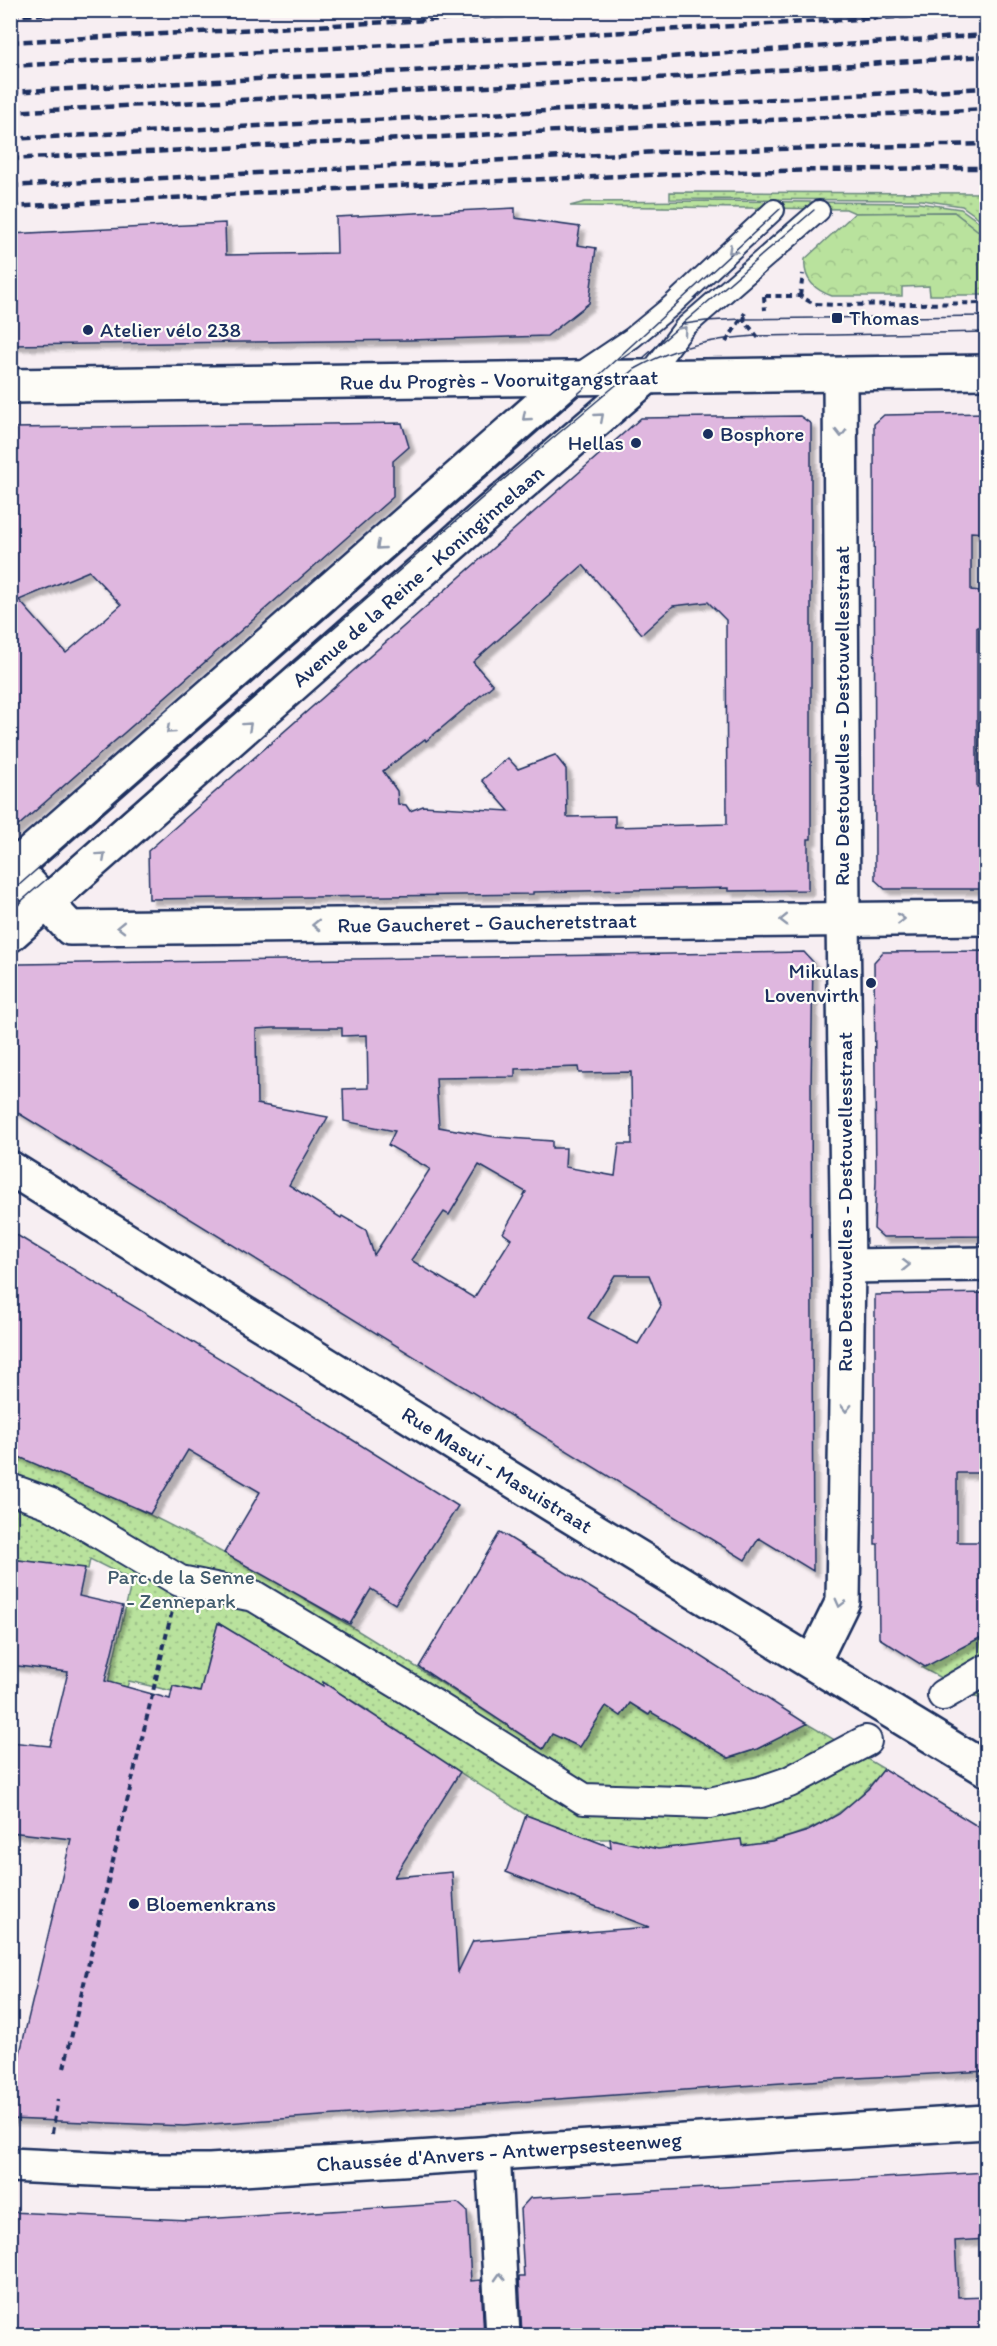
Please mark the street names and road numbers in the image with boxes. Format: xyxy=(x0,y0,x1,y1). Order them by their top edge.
street label: Rue du Progrès - Vooruitgangstraat xyxy=(339,364,659,395)
street label: Avenue de la Reine - Koninginnelaan xyxy=(287,459,549,692)
street label: Rue Destouvelles - Destouvellesstraat xyxy=(829,546,854,886)
street label: Rue Gaucheret - Gaucheretstraat xyxy=(337,907,637,938)
street label: Rue Destouvelles - Destouvellesstraat xyxy=(832,1032,857,1372)
street label: Rue Masui - Masuistraat xyxy=(397,1401,597,1539)
street label: Chaussée d'Anvers - Antwerpsesteenweg xyxy=(315,2126,683,2177)

